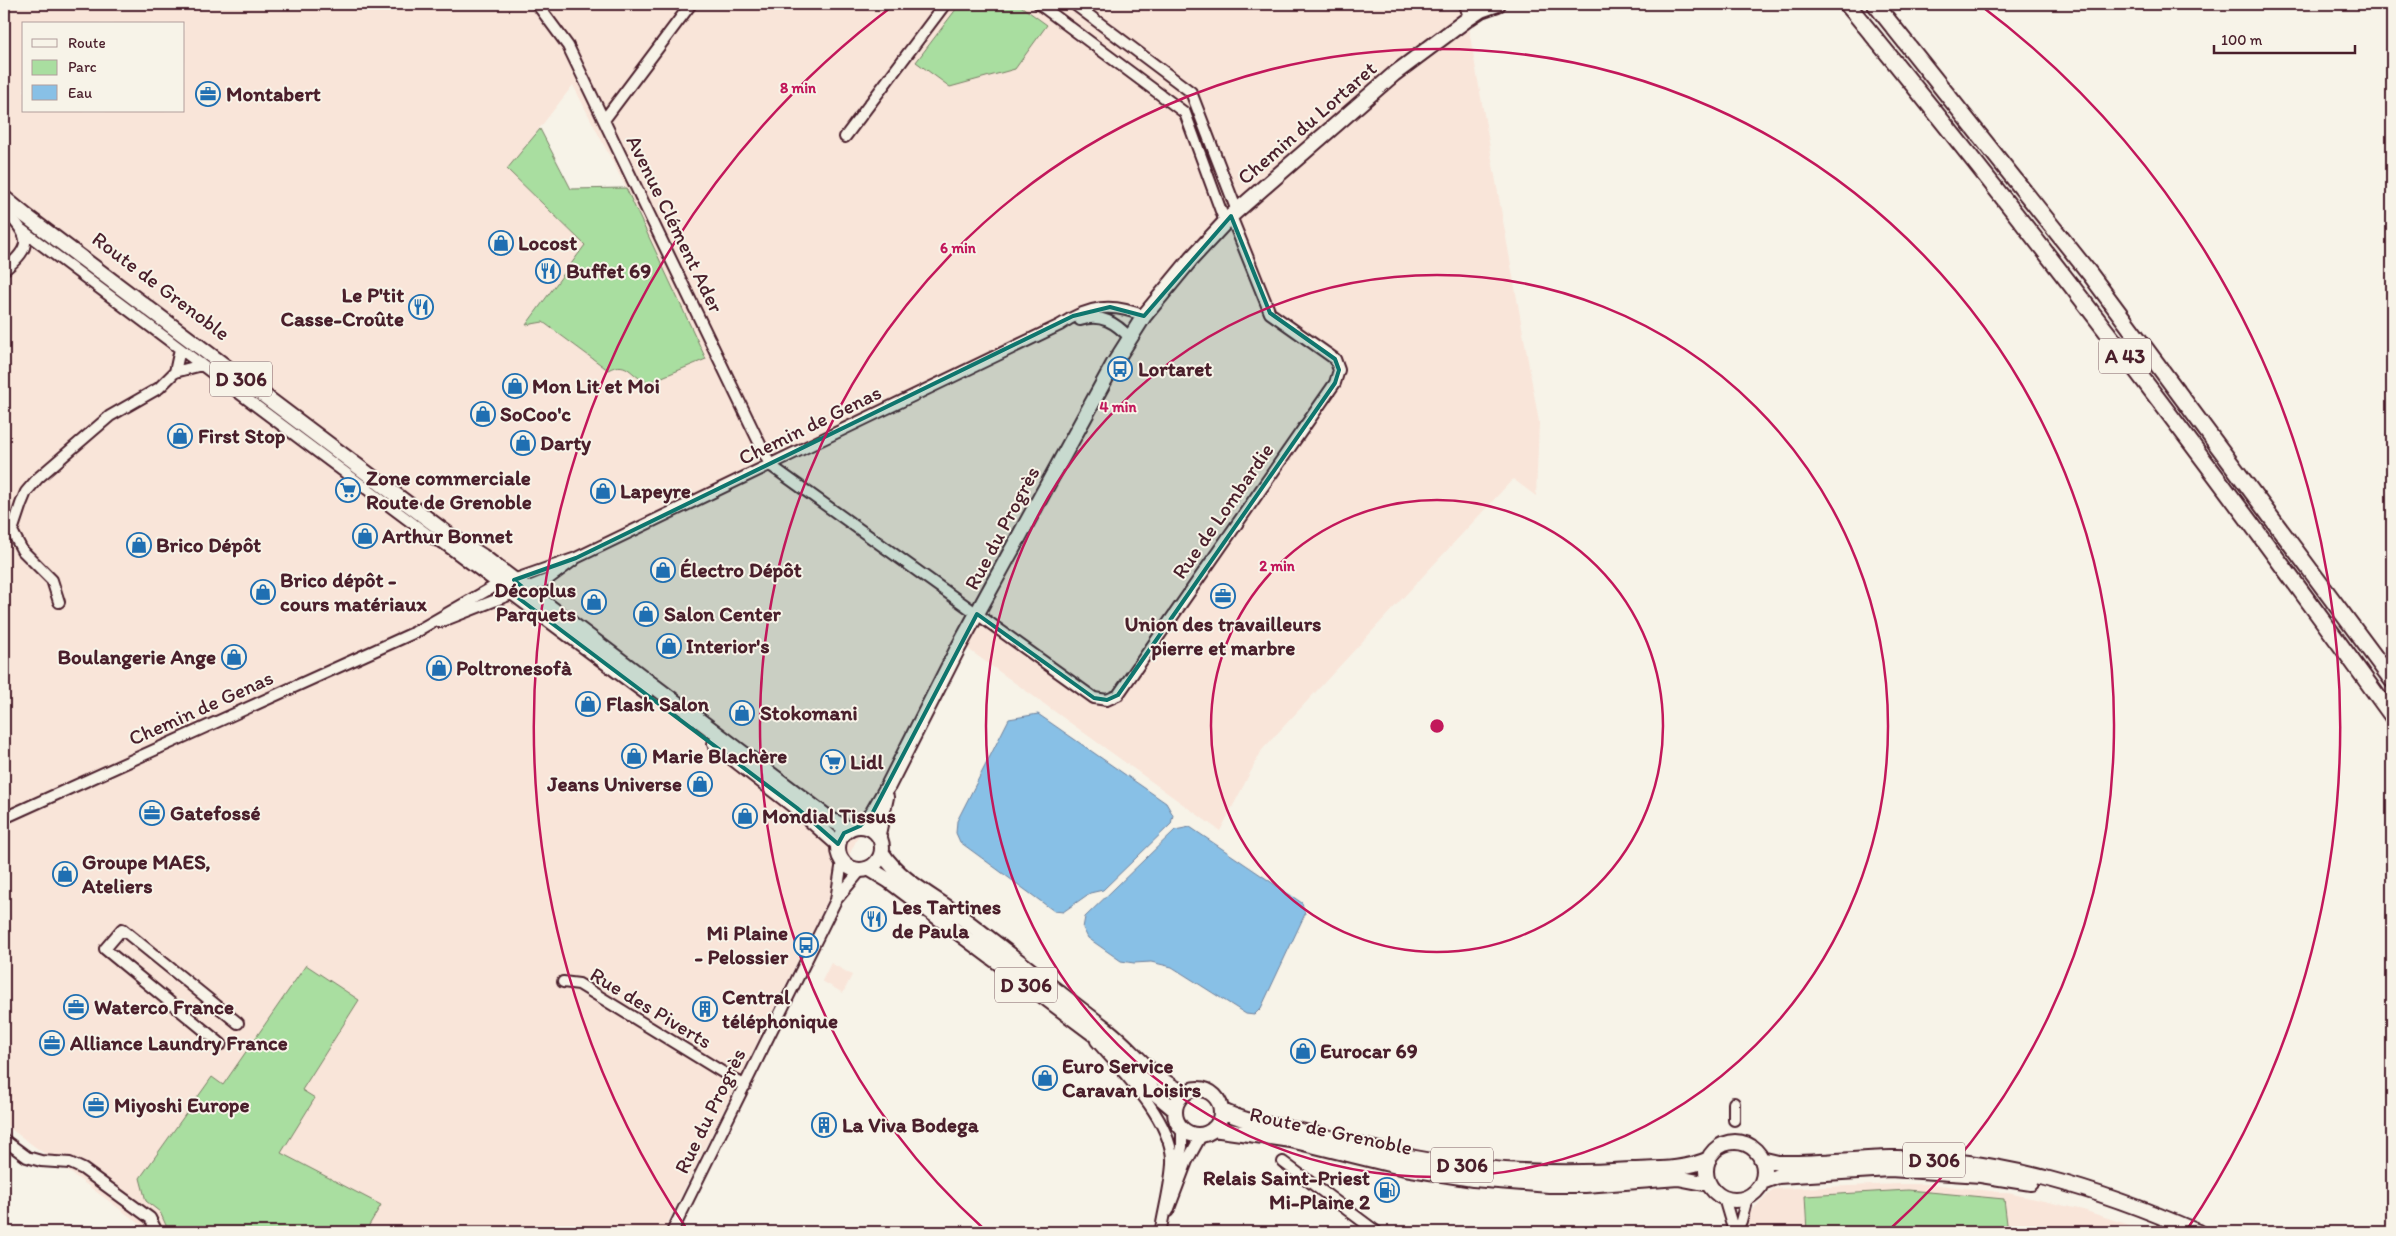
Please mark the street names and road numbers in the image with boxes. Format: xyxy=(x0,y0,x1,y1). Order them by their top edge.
street label: Chemin du Lortaret xyxy=(1232,56,1381,190)
street label: Avenue Clément Ader xyxy=(622,131,729,317)
street label: Route de Grenoble xyxy=(88,226,235,345)
road number: A 43 xyxy=(2099,338,2151,374)
road number: D 306 xyxy=(210,362,272,396)
street label: Chemin de Genas xyxy=(734,379,885,470)
street label: Rue de Lombardie xyxy=(1166,438,1279,583)
street label: Rue du Progrès xyxy=(959,462,1045,594)
street label: Chemin de Genas xyxy=(125,664,277,751)
street label: Rue des Piverts xyxy=(586,961,717,1054)
road number: D 306 xyxy=(995,968,1057,1002)
street label: Rue du Progrès xyxy=(668,1044,751,1177)
street label: Route de Grenoble xyxy=(1247,1101,1415,1160)
road number: D 306 xyxy=(1903,1142,1965,1178)
road number: D 306 xyxy=(1431,1148,1493,1182)

